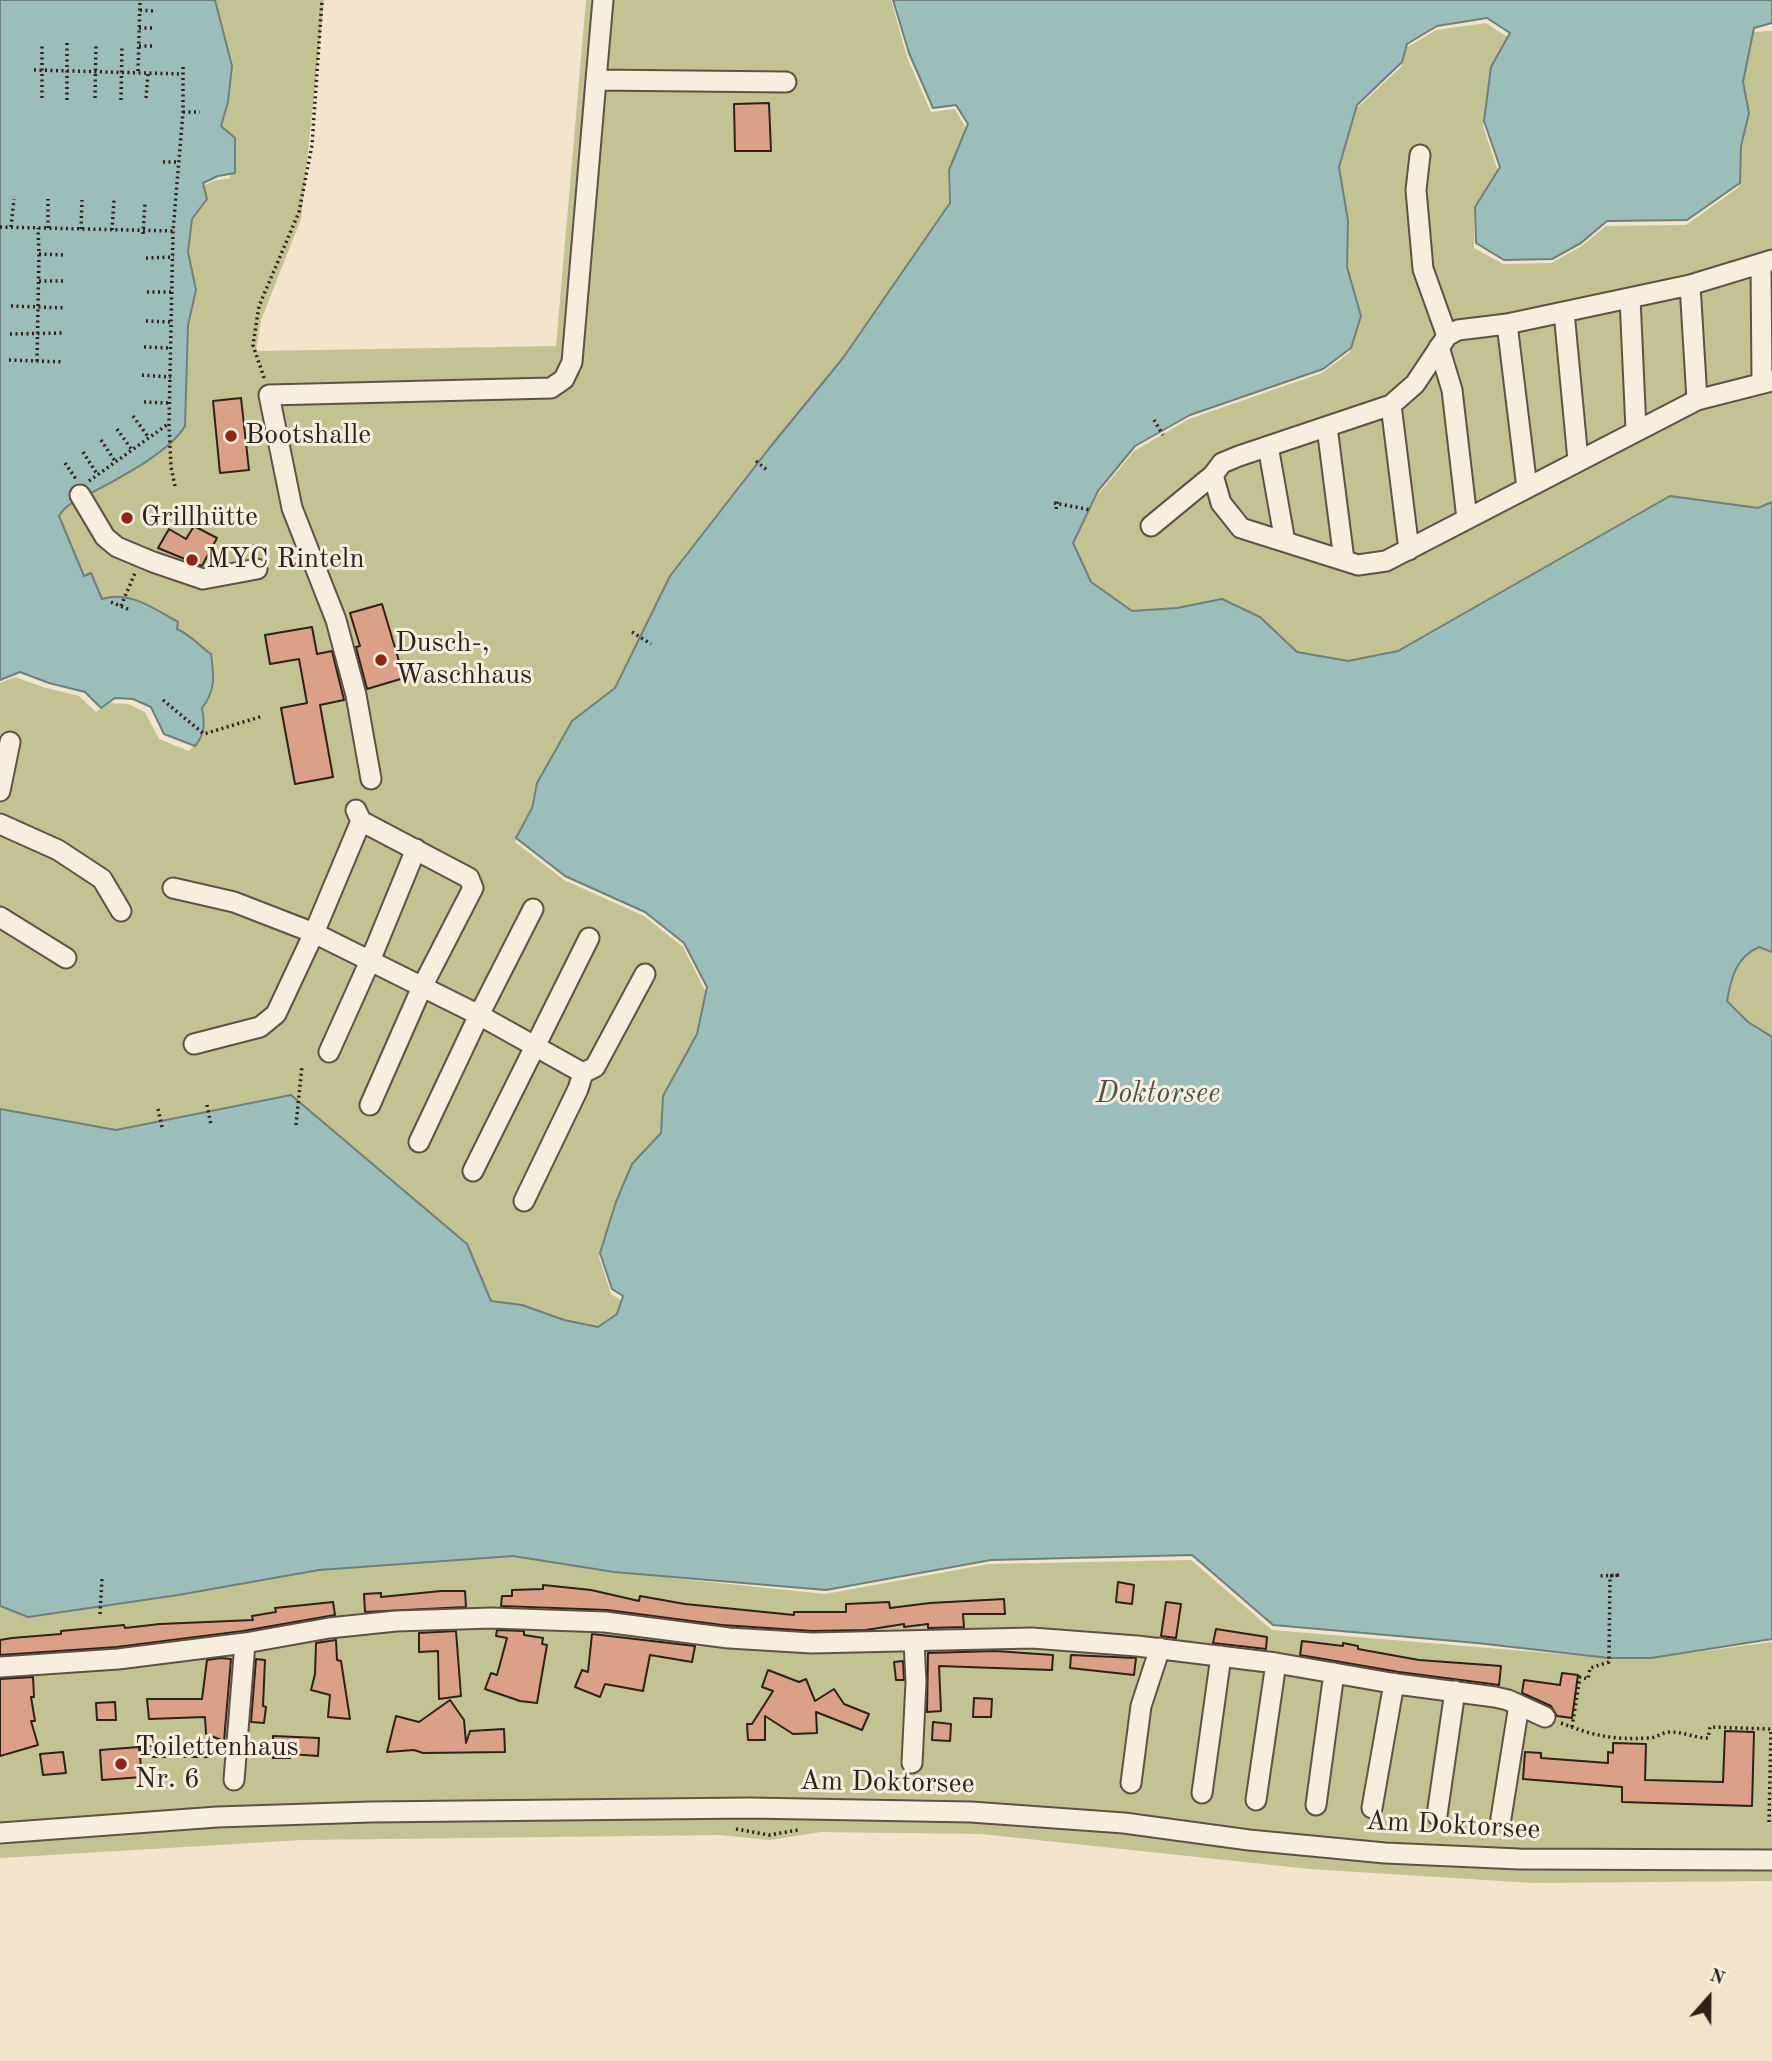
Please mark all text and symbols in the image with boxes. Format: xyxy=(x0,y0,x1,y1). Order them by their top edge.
place label: Bootshalle xyxy=(245,419,371,453)
marker: Bootshalle xyxy=(223,428,239,444)
place label: Grillhütte xyxy=(141,501,258,535)
marker: Grillhütte xyxy=(119,510,135,526)
place label: MYC Rinteln xyxy=(206,543,365,577)
marker: MYC Rinteln xyxy=(184,552,200,568)
place label: Dusch-, Waschhaus xyxy=(395,627,532,693)
marker: Dusch-, Waschhaus xyxy=(373,652,389,668)
water label: Doktorsee xyxy=(1096,1076,1220,1112)
place label: Toilettenhaus Nr. 6 xyxy=(135,1731,299,1797)
marker: Toilettenhaus Nr. 6 xyxy=(113,1756,129,1772)
street label: Am Doktorsee xyxy=(799,1765,975,1801)
street label: Am Doktorsee xyxy=(1365,1805,1541,1847)
north arrow xyxy=(1674,1963,1744,2033)
text: N xyxy=(1707,1966,1727,1989)

